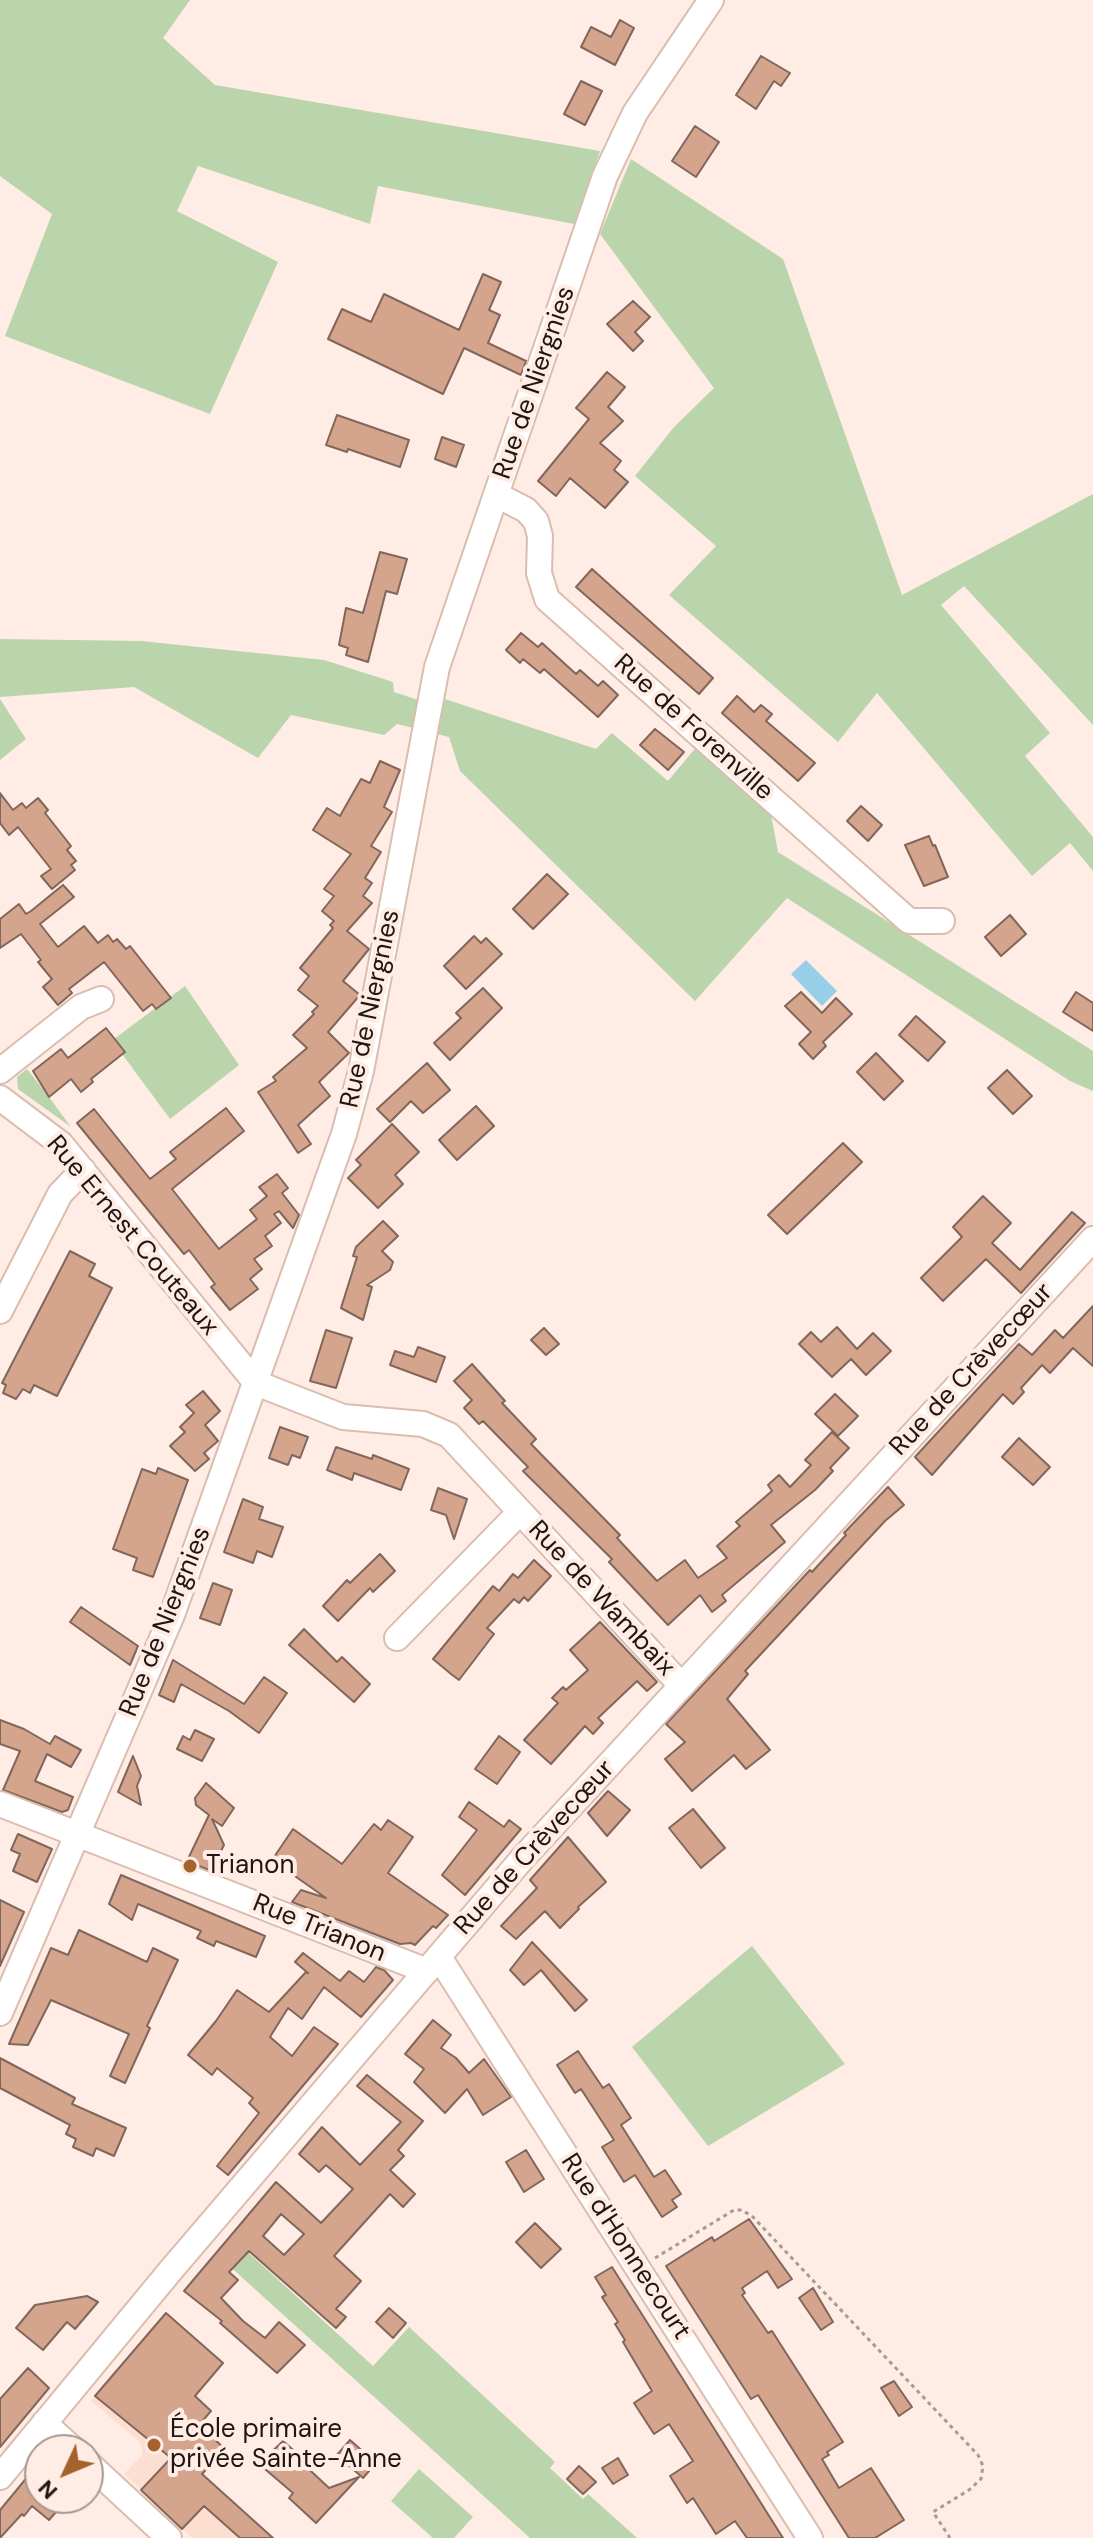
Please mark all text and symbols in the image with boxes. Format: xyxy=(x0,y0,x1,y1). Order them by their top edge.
street label: Rue de Niergnies xyxy=(487,283,583,483)
street label: Rue de Forenville xyxy=(607,648,779,808)
street label: Rue de Niergnies xyxy=(335,907,407,1111)
street label: Rue Ernest Couteaux xyxy=(39,1130,225,1342)
street label: Rue de Crèvecœur xyxy=(884,1277,1060,1463)
street label: Rue de Wambaix xyxy=(521,1515,681,1683)
street label: Rue de Niergnies xyxy=(114,1523,218,1721)
street label: Rue de Crèvecœur xyxy=(448,1754,622,1942)
place label: Trianon xyxy=(206,1850,294,1882)
marker: Trianon xyxy=(181,1857,199,1875)
street label: Rue Trianon xyxy=(248,1888,390,1970)
street label: Rue d'Honnecourt xyxy=(553,2148,697,2346)
place label: École primaire privée Sainte-Anne xyxy=(170,2414,402,2476)
north arrow xyxy=(24,2434,104,2514)
marker: École primaire privée Sainte-Anne xyxy=(145,2436,163,2454)
text: N xyxy=(32,2474,64,2505)

